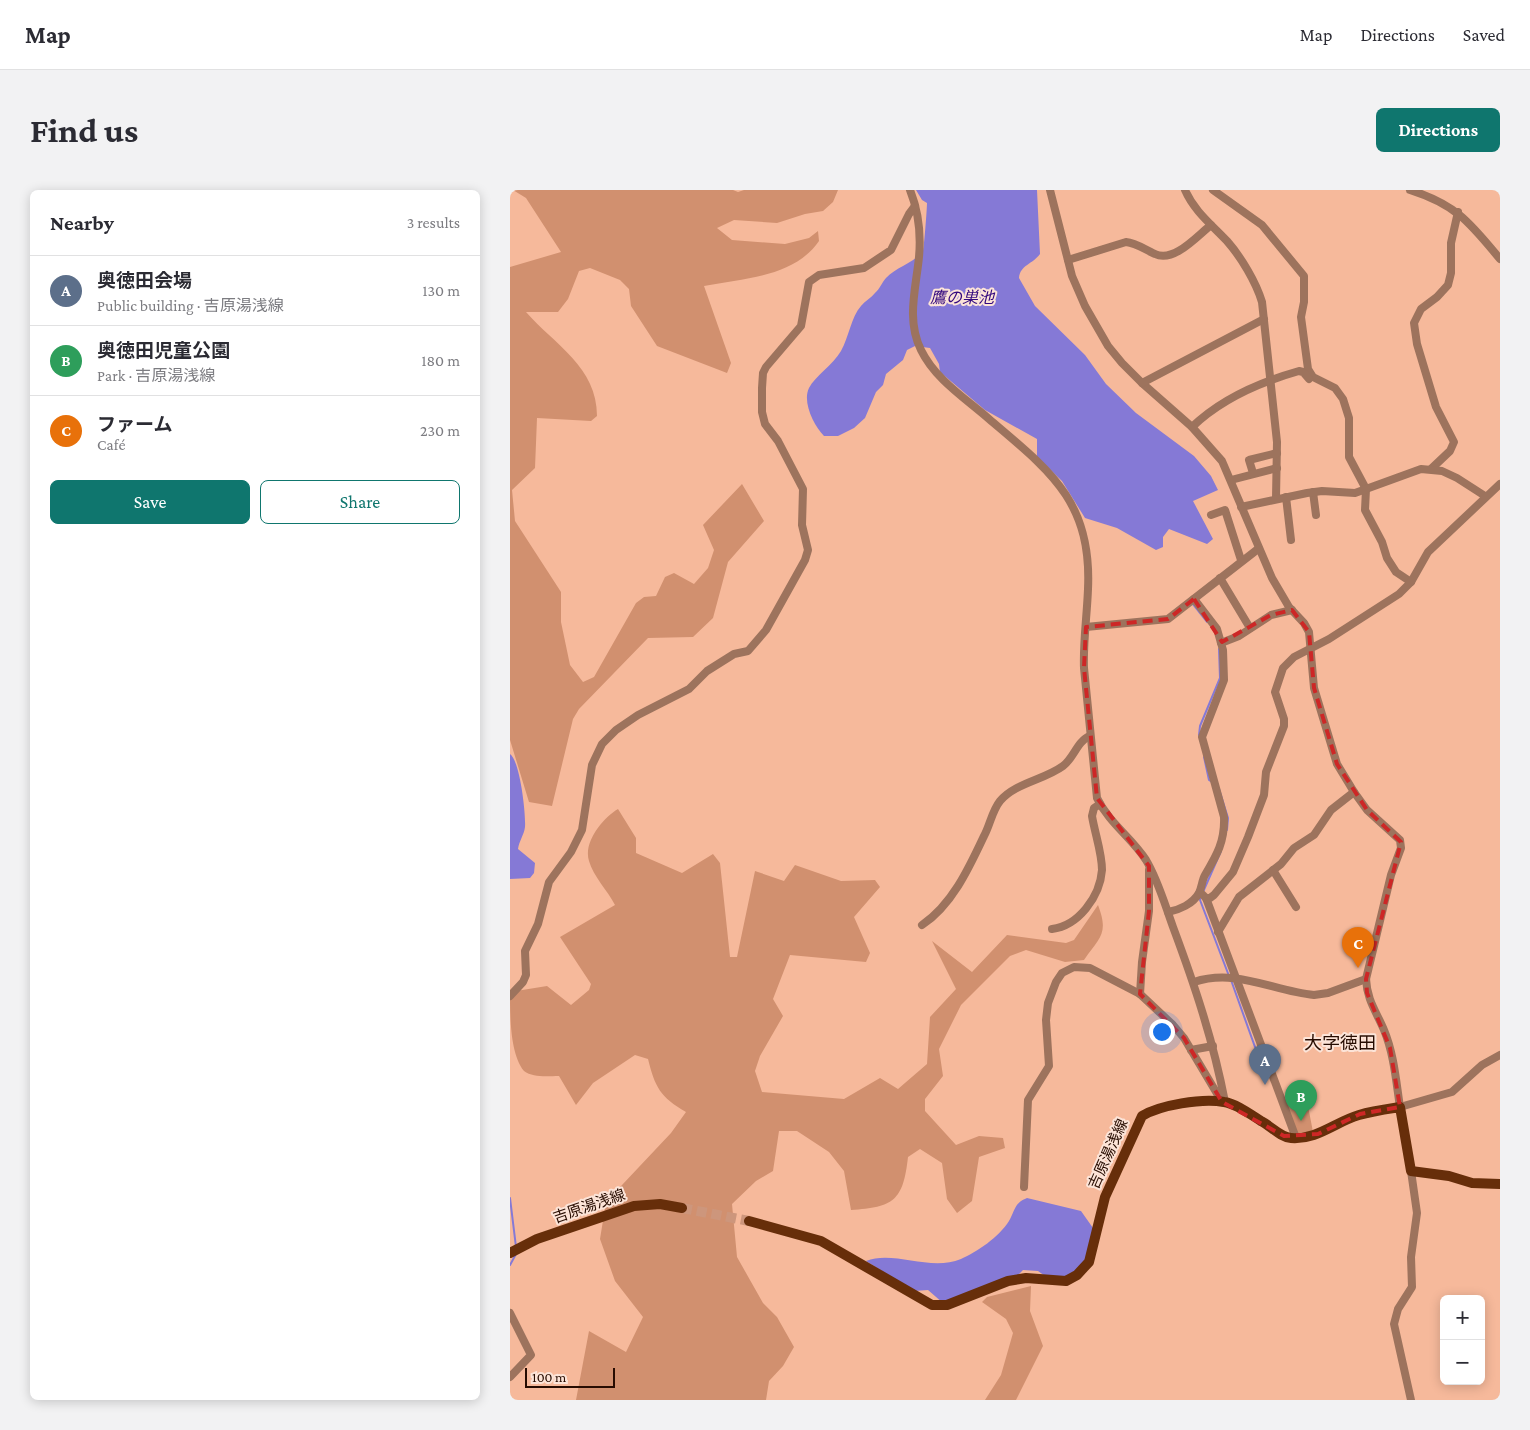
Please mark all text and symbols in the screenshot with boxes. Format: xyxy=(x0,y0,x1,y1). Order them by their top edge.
text: Map xyxy=(25,21,71,48)
text: Map xyxy=(1300,25,1332,45)
text: Directions xyxy=(1360,25,1435,45)
text: Saved xyxy=(1463,25,1505,45)
button: Directions xyxy=(1376,108,1500,152)
text: Find us xyxy=(30,111,138,150)
text: Nearby xyxy=(50,211,114,235)
text: 3 results xyxy=(407,214,460,231)
text: 奥徳田会場 xyxy=(97,270,192,291)
text: A xyxy=(61,282,71,299)
text: 130 m xyxy=(422,282,460,299)
water label: 鷹の巣池 xyxy=(930,289,996,306)
text: Public building · 吉原湯浅線 xyxy=(97,297,284,314)
text: 奥徳田児童公園 xyxy=(97,340,230,361)
text: B xyxy=(61,352,71,369)
text: 180 m xyxy=(421,352,460,369)
text: Park · 吉原湯浅線 xyxy=(97,367,215,384)
text: ファーム xyxy=(97,414,172,435)
text: C xyxy=(61,422,71,439)
text: 230 m xyxy=(420,422,460,439)
text: Café xyxy=(97,436,125,453)
button: Save xyxy=(50,480,250,524)
button: Share xyxy=(260,480,460,524)
pin: C xyxy=(1342,927,1374,968)
your location xyxy=(1149,1019,1175,1045)
district label: 大字徳田 xyxy=(1304,1033,1376,1053)
pin: A xyxy=(1249,1044,1281,1085)
pin: B xyxy=(1285,1080,1317,1121)
street label: 吉原湯浅線 xyxy=(1085,1116,1131,1192)
street label: 吉原湯浅線 xyxy=(551,1185,627,1226)
map controls xyxy=(1440,1295,1485,1385)
button: + xyxy=(1440,1295,1485,1340)
button: − xyxy=(1440,1340,1485,1385)
scale bar xyxy=(525,1365,615,1388)
text: 100 m xyxy=(532,1369,566,1385)

